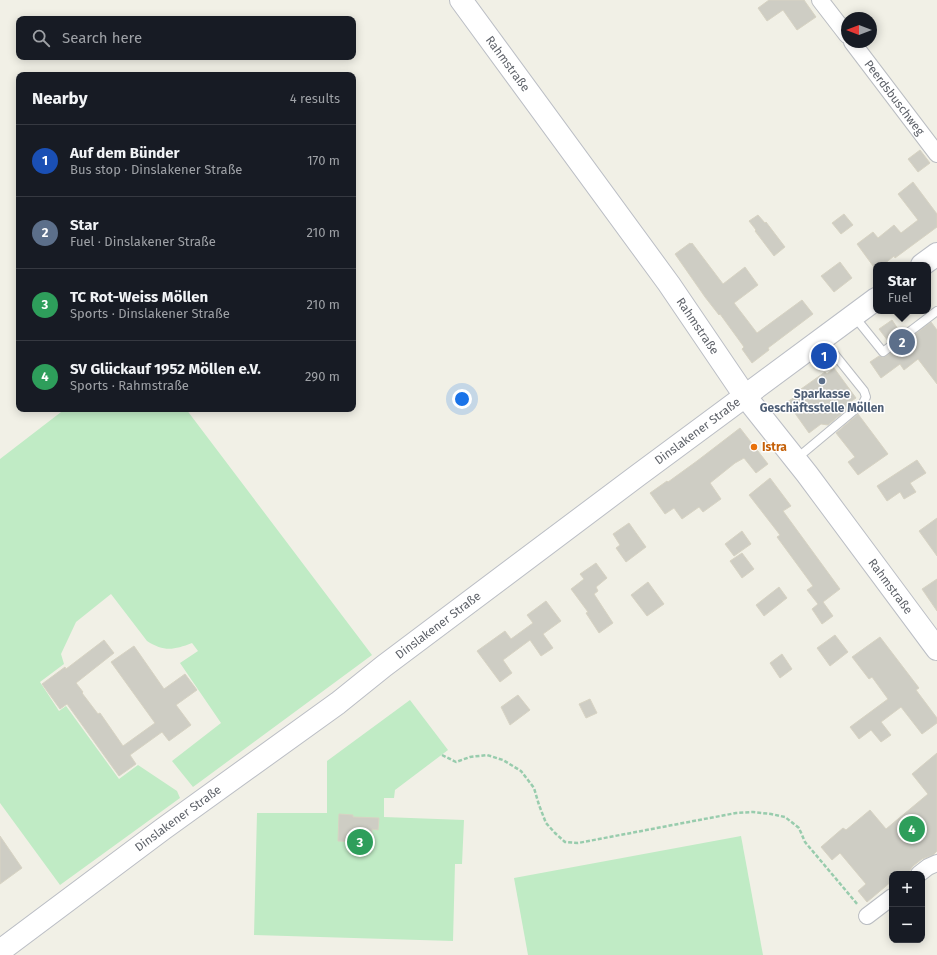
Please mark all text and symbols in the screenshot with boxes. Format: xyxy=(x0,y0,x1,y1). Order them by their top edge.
north arrow xyxy=(841,12,877,48)
search box xyxy=(16,16,356,60)
icon: search xyxy=(30,27,52,49)
text: Search here xyxy=(62,29,142,47)
street label: Rahmstraße xyxy=(483,33,533,94)
street label: Peerdsbuschweg xyxy=(861,57,928,139)
text: Nearby xyxy=(32,88,87,109)
text: 4 results xyxy=(290,91,340,106)
text: Auf dem Bünder xyxy=(70,144,180,162)
text: 1 xyxy=(42,153,48,168)
text: 170 m xyxy=(307,153,340,168)
text: Bus stop · Dinslakener Straße xyxy=(70,162,242,177)
text: Star xyxy=(70,216,98,234)
text: 2 xyxy=(42,225,48,240)
text: 210 m xyxy=(306,225,340,240)
text: Fuel · Dinslakener Straße xyxy=(70,234,216,249)
popup xyxy=(873,262,931,314)
text: Star xyxy=(888,272,916,290)
text: TC Rot-Weiss Möllen xyxy=(70,288,208,306)
text: Fuel xyxy=(888,290,912,305)
street label: Rahmstraße xyxy=(673,295,722,357)
text: 3 xyxy=(42,297,48,312)
text: 210 m xyxy=(306,297,340,312)
text: Sports · Dinslakener Straße xyxy=(70,306,230,321)
pin: 2 xyxy=(889,327,915,357)
pin: 1 xyxy=(811,341,837,371)
text: SV Glückauf 1952 Möllen e.V. xyxy=(70,360,261,378)
text: 4 xyxy=(41,369,49,384)
text: 290 m xyxy=(305,369,340,384)
marker: Sparkasse Geschäftsstelle Möllen xyxy=(817,376,827,386)
text: Sports · Rahmstraße xyxy=(70,378,189,393)
place label: Sparkasse Geschäftsstelle Möllen xyxy=(760,387,884,415)
your location xyxy=(452,389,472,409)
street label: Dinslakener Straße xyxy=(652,395,743,467)
place label: Istra xyxy=(762,440,787,454)
marker: Istra xyxy=(749,442,759,452)
street label: Rahmstraße xyxy=(865,556,916,617)
street label: Dinslakener Straße xyxy=(393,589,484,662)
street label: Dinslakener Straße xyxy=(132,782,224,854)
pin: 4 xyxy=(899,814,925,844)
pin: 3 xyxy=(347,827,373,857)
map controls xyxy=(889,871,925,943)
button: + xyxy=(889,871,925,907)
button: − xyxy=(889,907,925,943)

